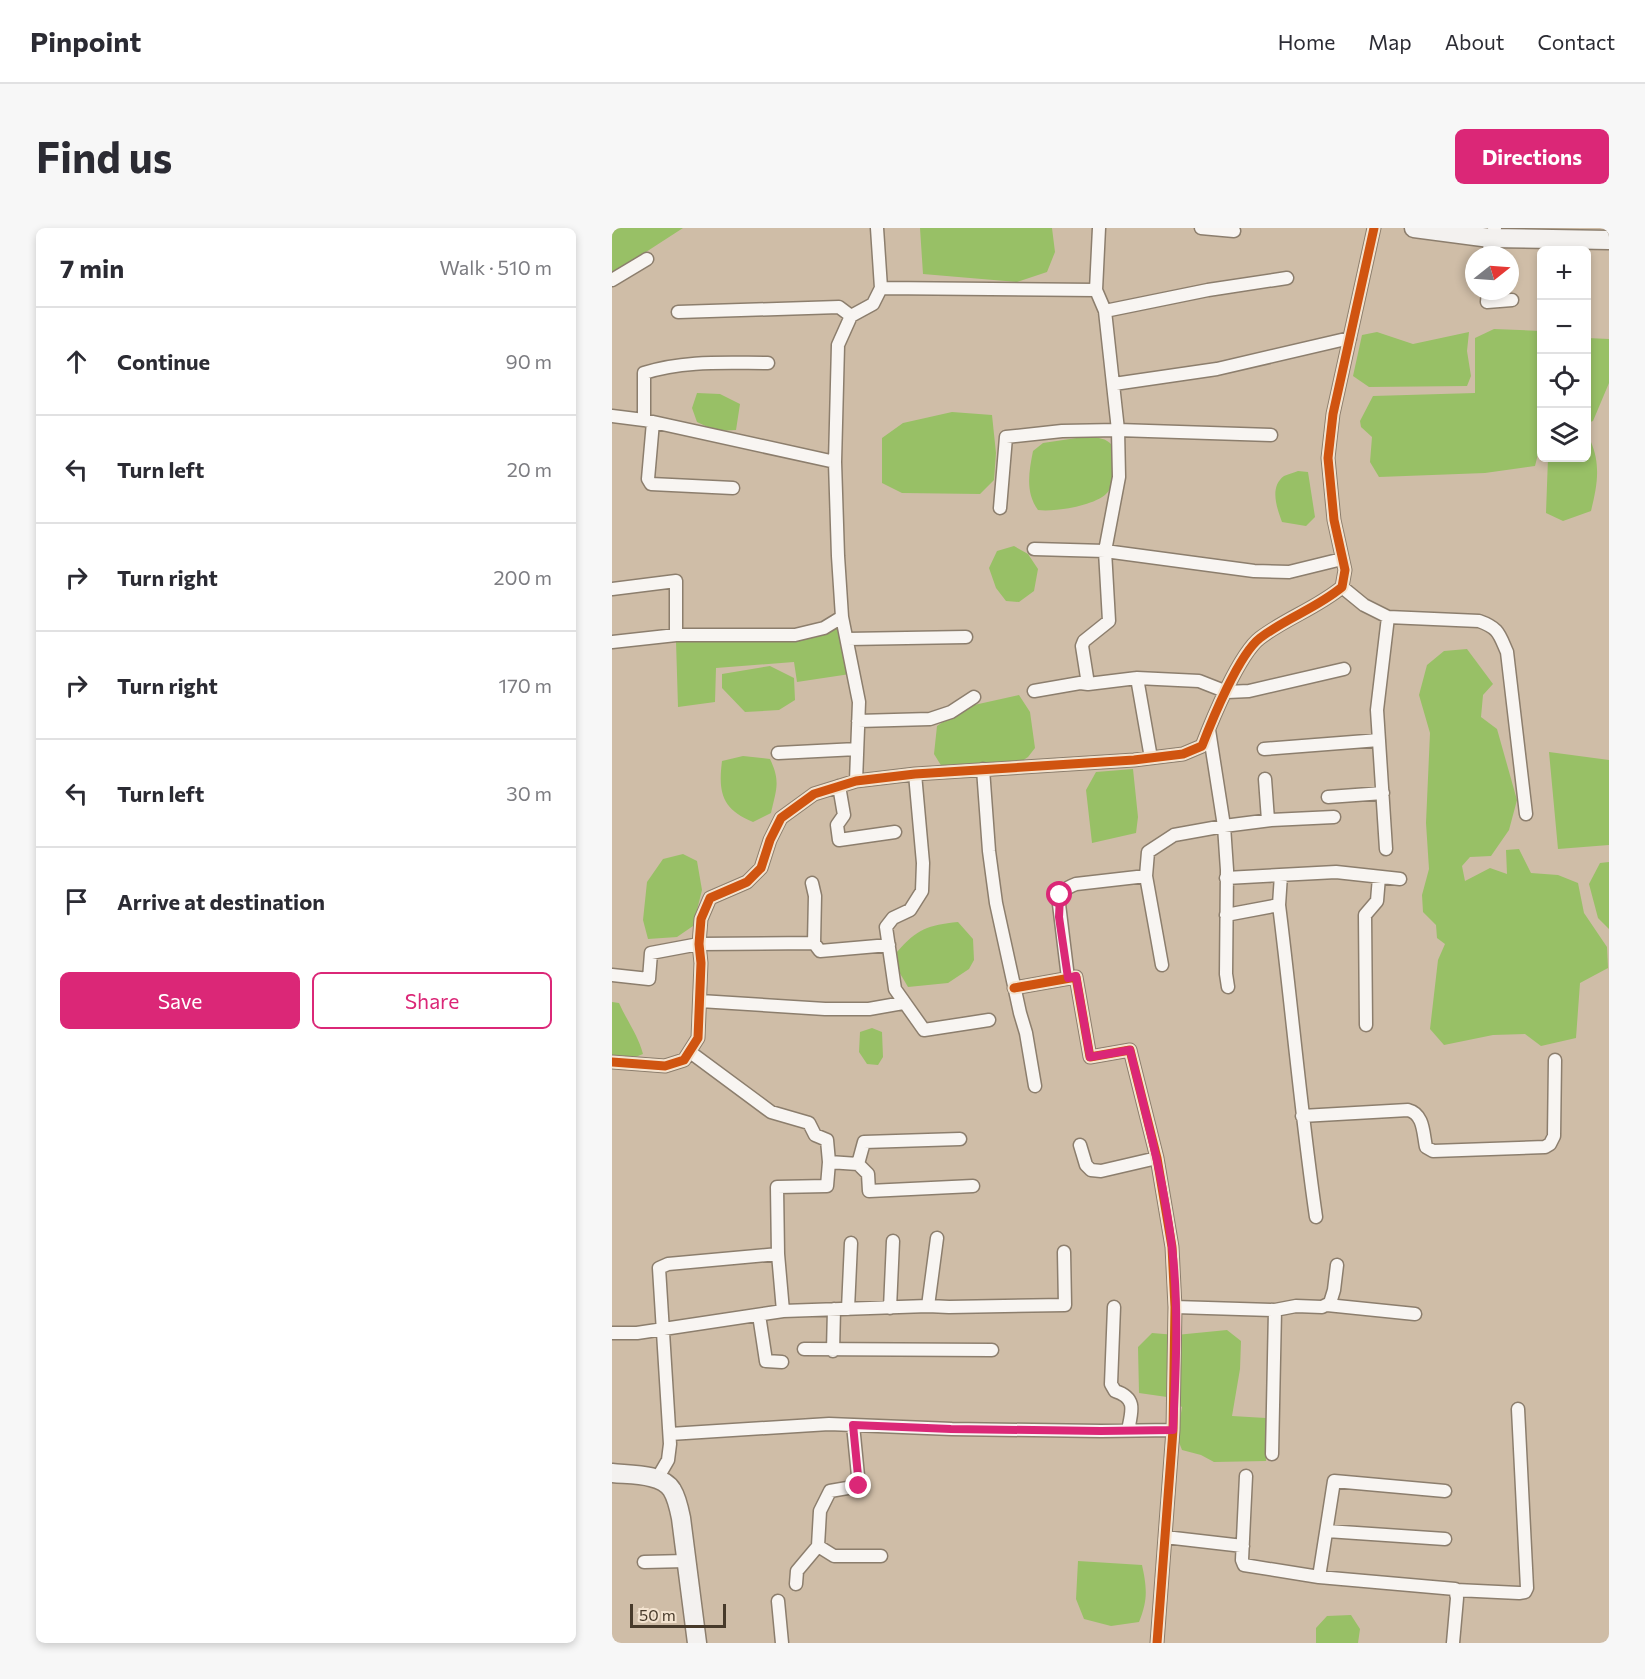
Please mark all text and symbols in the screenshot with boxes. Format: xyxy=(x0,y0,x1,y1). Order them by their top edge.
text: Pinpoint xyxy=(30,24,141,58)
text: Home xyxy=(1278,29,1335,54)
text: Map xyxy=(1368,29,1412,54)
text: About xyxy=(1445,29,1504,54)
text: Contact xyxy=(1537,29,1615,54)
button: Directions xyxy=(1455,129,1609,184)
text: Find us xyxy=(36,130,172,182)
north arrow xyxy=(1465,246,1519,300)
map controls xyxy=(1537,246,1591,462)
button: + xyxy=(1537,246,1591,300)
text: 7 min xyxy=(60,252,124,283)
text: Walk · 510 m xyxy=(440,255,552,279)
button: − xyxy=(1537,300,1591,354)
icon: ahead xyxy=(60,345,93,378)
text: Continue xyxy=(117,348,210,375)
text: 90 m xyxy=(506,349,552,373)
button: locate xyxy=(1537,354,1591,408)
button: layers xyxy=(1537,408,1591,462)
icon: left xyxy=(60,453,93,486)
text: Turn left xyxy=(117,456,204,483)
text: 20 m xyxy=(507,457,552,481)
icon: right xyxy=(60,561,93,594)
text: Turn right xyxy=(117,564,218,591)
text: 200 m xyxy=(494,565,552,589)
icon: right xyxy=(60,669,93,702)
text: Turn right xyxy=(117,672,218,699)
text: 170 m xyxy=(499,673,552,697)
icon: left xyxy=(60,777,93,810)
text: Turn left xyxy=(117,780,204,807)
text: 30 m xyxy=(506,781,552,805)
route start xyxy=(1046,881,1072,907)
icon: arrive xyxy=(60,885,93,918)
text: Arrive at destination xyxy=(117,888,325,915)
button: Save xyxy=(60,972,300,1029)
button: Share xyxy=(312,972,552,1029)
route end xyxy=(845,1472,871,1498)
scale bar xyxy=(630,1601,726,1628)
text: 50 m xyxy=(639,1605,676,1624)

